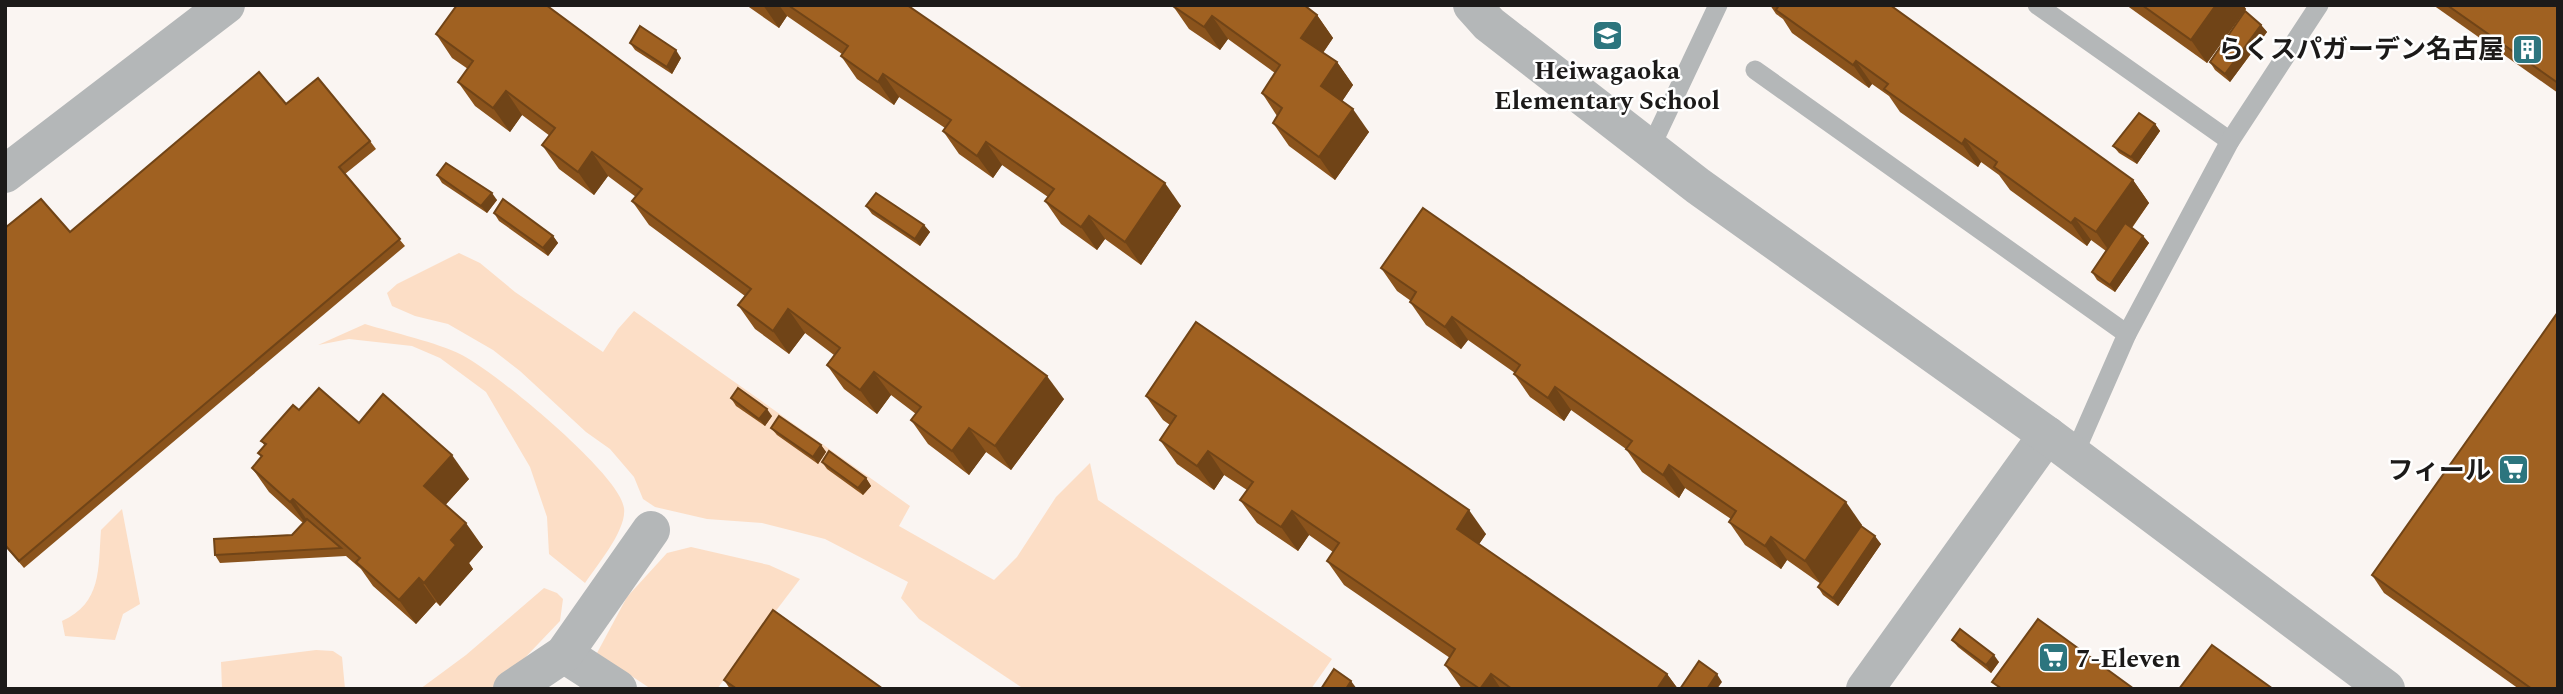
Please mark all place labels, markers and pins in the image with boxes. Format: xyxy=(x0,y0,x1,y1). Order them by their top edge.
school or university icon: Heiwagaoka Elementary School xyxy=(1590,18,1624,52)
place label: らくスパガーデン名古屋 xyxy=(2218,30,2504,70)
building icon: らくスパガーデン名古屋 xyxy=(2510,32,2544,66)
place label: Heiwagaoka Elementary School xyxy=(1494,51,1720,121)
place label: フィール xyxy=(2388,451,2491,491)
supermarket icon: フィール xyxy=(2497,453,2531,487)
place label: 7-Eleven xyxy=(2076,639,2181,679)
supermarket icon: 7-Eleven xyxy=(2036,641,2070,675)

